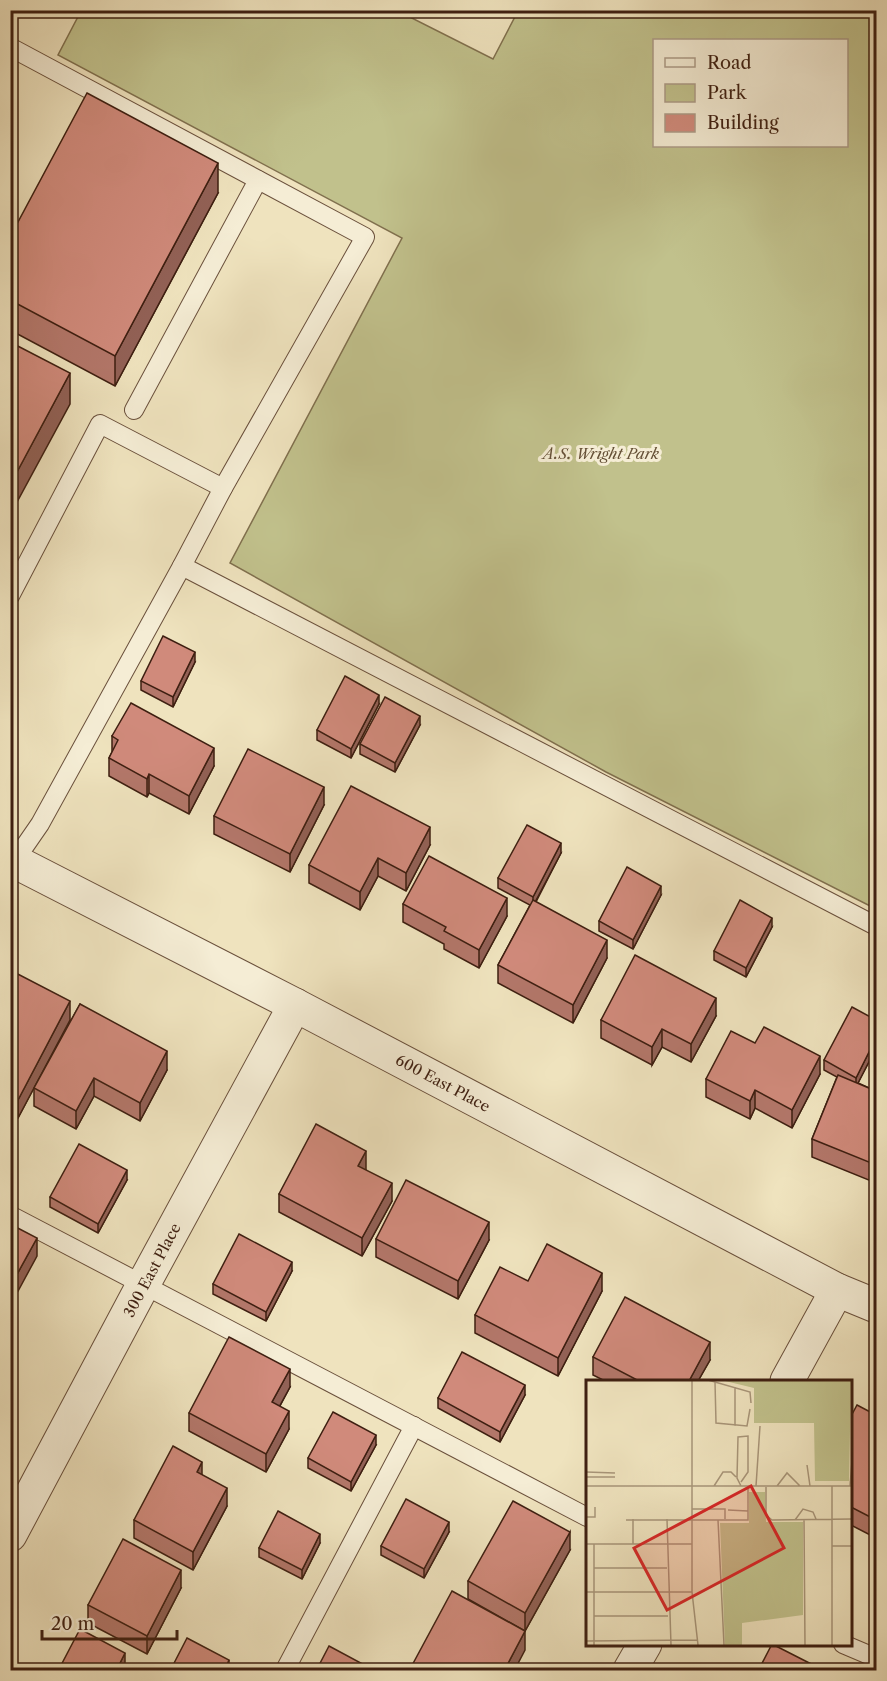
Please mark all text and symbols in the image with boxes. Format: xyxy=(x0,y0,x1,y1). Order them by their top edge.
legend xyxy=(653,39,848,147)
text: Road xyxy=(707,52,752,74)
text: Park xyxy=(707,82,748,104)
text: Building xyxy=(707,112,779,134)
park label: A.S. Wright Park xyxy=(541,444,659,463)
street label: 600 East Place xyxy=(392,1050,494,1116)
street label: 300 East Place xyxy=(119,1220,185,1320)
inset map xyxy=(586,1380,851,1645)
scale bar xyxy=(42,1603,177,1641)
text: 20 m xyxy=(51,1613,95,1635)

